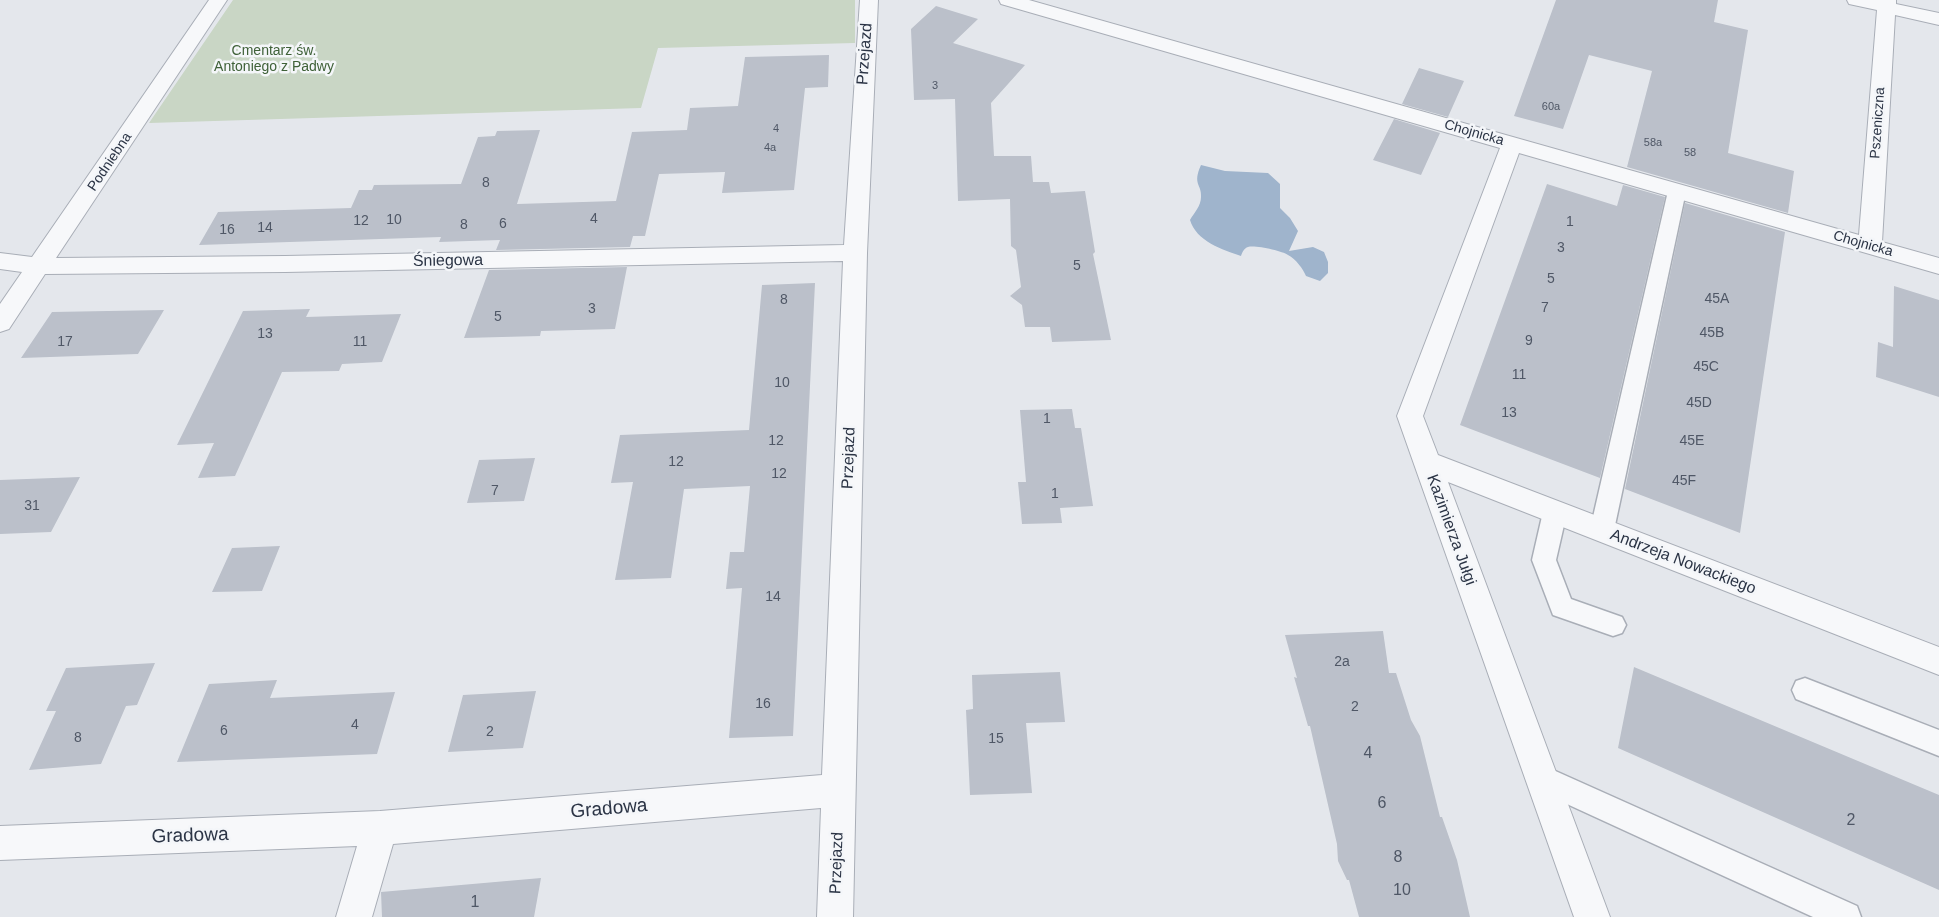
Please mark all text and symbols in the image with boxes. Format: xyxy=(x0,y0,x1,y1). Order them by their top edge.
street label: Przejazd xyxy=(853,22,877,86)
park label: Cmentarz św. Antoniego z Padwy xyxy=(214,43,334,75)
house number: 3 xyxy=(932,79,938,93)
street label: Pszeniczna xyxy=(1867,87,1889,159)
house number: 60a xyxy=(1542,100,1560,114)
street label: Chojnicka xyxy=(1442,116,1506,150)
house number: 4 xyxy=(773,122,779,136)
street label: Podniebna xyxy=(84,130,136,194)
house number: 58a xyxy=(1644,136,1662,150)
house number: 4a xyxy=(764,141,776,155)
house number: 58 xyxy=(1684,146,1696,160)
house number: 8 xyxy=(482,175,490,191)
house number: 4 xyxy=(590,211,598,227)
house number: 10 xyxy=(386,212,402,228)
house number: 12 xyxy=(353,213,369,229)
house number: 1 xyxy=(1566,214,1574,230)
house number: 6 xyxy=(499,216,507,232)
house number: 8 xyxy=(460,217,468,233)
house number: 14 xyxy=(257,220,273,236)
house number: 16 xyxy=(219,222,235,238)
street label: Chojnicka xyxy=(1831,227,1895,261)
house number: 3 xyxy=(1557,240,1565,256)
street label: Śniegowa xyxy=(413,251,483,271)
house number: 5 xyxy=(1073,258,1081,274)
house number: 5 xyxy=(1547,271,1555,287)
house number: 45A xyxy=(1705,291,1729,307)
house number: 8 xyxy=(780,292,788,308)
house number: 7 xyxy=(1541,300,1549,316)
house number: 3 xyxy=(588,301,596,317)
house number: 5 xyxy=(494,309,502,325)
house number: 45B xyxy=(1700,325,1724,341)
house number: 13 xyxy=(257,326,273,342)
house number: 9 xyxy=(1525,333,1533,349)
house number: 17 xyxy=(57,334,73,350)
house number: 11 xyxy=(353,334,367,350)
house number: 45C xyxy=(1693,359,1719,375)
house number: 11 xyxy=(1512,367,1526,383)
house number: 10 xyxy=(774,375,790,391)
house number: 45D xyxy=(1686,395,1712,411)
house number: 13 xyxy=(1501,405,1517,421)
house number: 1 xyxy=(1043,411,1051,427)
street label: Przejazd xyxy=(838,427,860,489)
house number: 12 xyxy=(768,433,784,449)
house number: 45E xyxy=(1680,433,1704,449)
house number: 12 xyxy=(668,454,684,470)
house number: 12 xyxy=(771,466,787,482)
street label: Kazimierza Jułgi xyxy=(1422,472,1480,588)
house number: 45F xyxy=(1672,473,1696,489)
house number: 7 xyxy=(491,483,499,499)
house number: 1 xyxy=(1051,486,1059,502)
house number: 31 xyxy=(24,498,40,514)
street label: Andrzeja Nowackiego xyxy=(1607,525,1759,599)
house number: 14 xyxy=(765,589,781,605)
house number: 2a xyxy=(1334,654,1350,670)
house number: 16 xyxy=(755,696,771,712)
house number: 2 xyxy=(1351,699,1359,715)
house number: 4 xyxy=(351,717,359,733)
house number: 6 xyxy=(220,723,228,739)
house number: 2 xyxy=(486,724,494,740)
house number: 8 xyxy=(74,730,82,746)
house number: 15 xyxy=(988,731,1004,747)
house number: 4 xyxy=(1364,744,1372,764)
street label: Gradowa xyxy=(570,794,648,824)
house number: 6 xyxy=(1378,794,1386,814)
house number: 2 xyxy=(1847,811,1855,831)
street label: Gradowa xyxy=(151,823,229,849)
street label: Przejazd xyxy=(826,832,848,894)
house number: 8 xyxy=(1394,848,1402,868)
house number: 10 xyxy=(1393,881,1411,901)
house number: 1 xyxy=(471,893,479,913)

